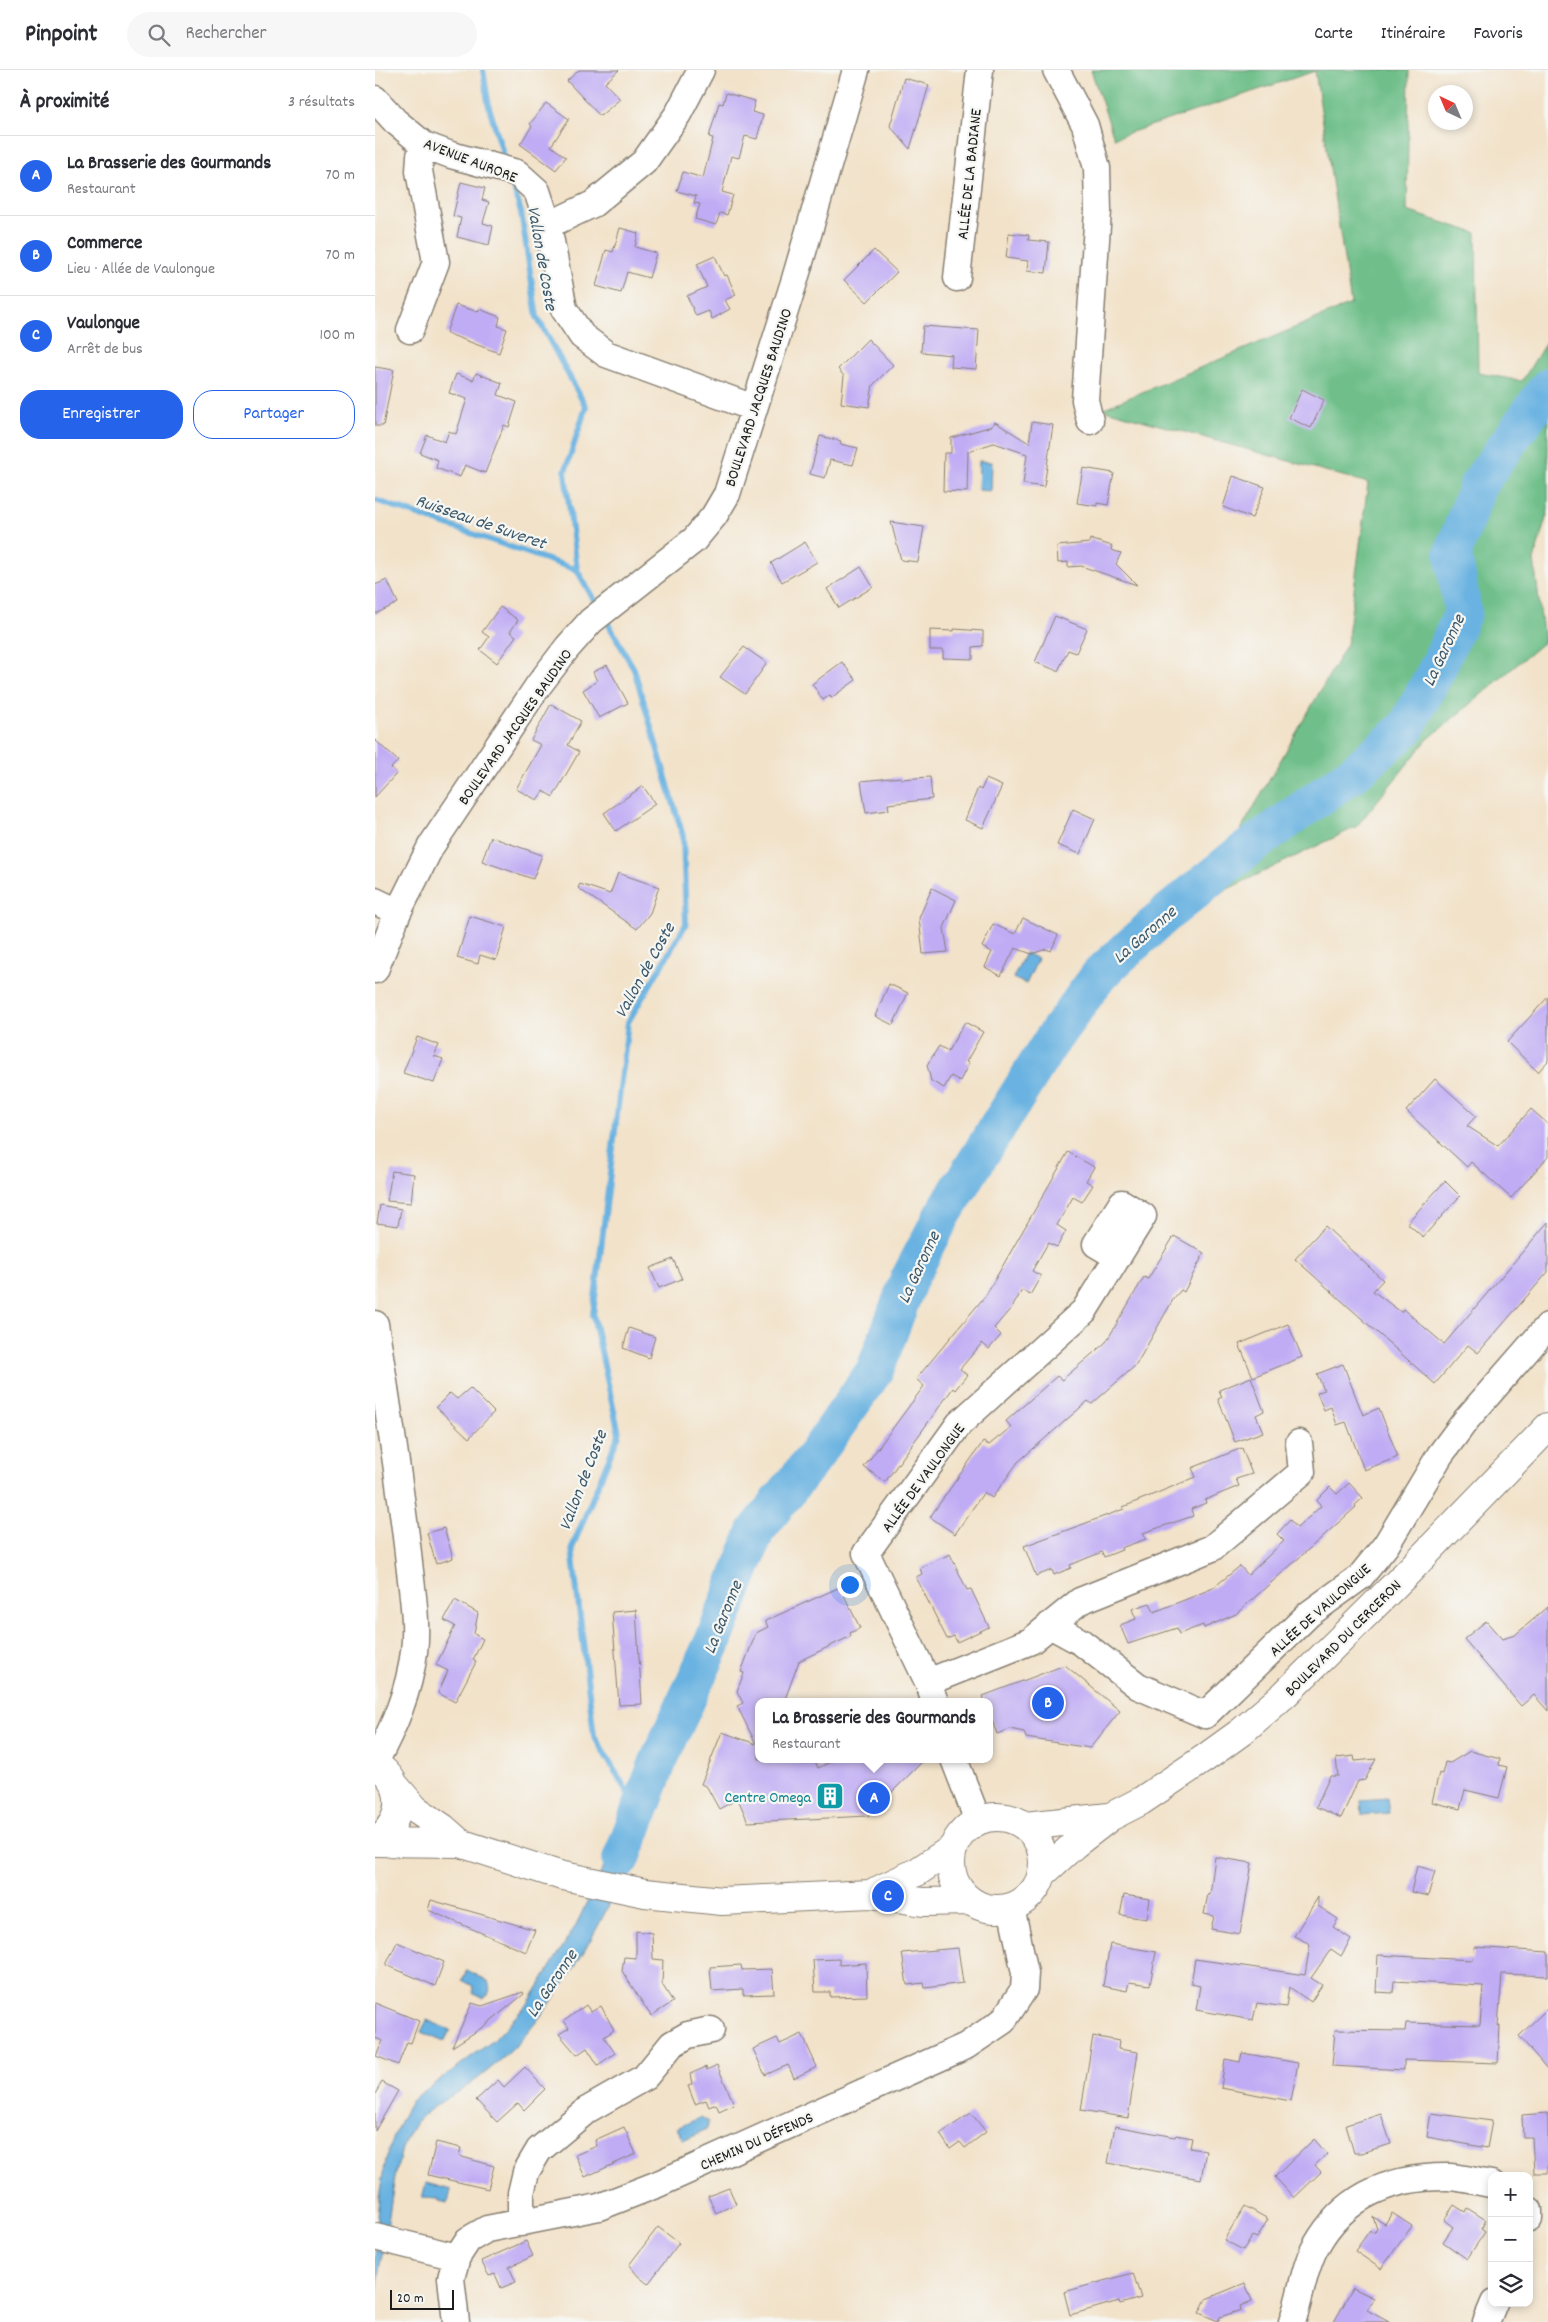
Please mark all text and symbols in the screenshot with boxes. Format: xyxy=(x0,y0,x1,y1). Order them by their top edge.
search box xyxy=(127,12,477,57)
text: Pinpoint xyxy=(25,18,97,52)
icon: search xyxy=(145,21,173,49)
text: Rechercher xyxy=(185,21,267,48)
text: Carte xyxy=(1314,22,1353,47)
text: Itinéraire xyxy=(1381,22,1445,47)
text: Favoris xyxy=(1473,22,1523,47)
north arrow xyxy=(1428,85,1473,130)
text: À proximité xyxy=(20,88,109,118)
text: 3 résultats xyxy=(288,91,355,114)
street label: ALLÉE DE LA BADIANE xyxy=(952,107,989,241)
street label: AVENUE AURORE xyxy=(420,133,521,190)
text: La Brasserie des Gourmands xyxy=(67,151,271,178)
text: A xyxy=(32,164,40,187)
text: 70 m xyxy=(325,164,355,187)
text: Restaurant xyxy=(67,178,136,201)
water label: Vallon de Coste xyxy=(519,204,562,314)
text: Commerce xyxy=(67,231,142,258)
text: B xyxy=(32,244,40,267)
text: 70 m xyxy=(325,244,355,267)
text: Lieu · Allée de Vaulongue xyxy=(67,258,215,281)
street label: BOULEVARD JACQUES BAUDINO xyxy=(720,306,799,490)
text: Vaulongue xyxy=(67,311,140,338)
text: C xyxy=(32,324,40,347)
text: 100 m xyxy=(319,324,355,347)
text: Arrêt de bus xyxy=(67,338,143,361)
button: Enregistrer xyxy=(20,390,183,439)
button: Partager xyxy=(193,390,355,439)
water label: Ruisseau de Suveret xyxy=(412,489,551,558)
water label: La Garonne xyxy=(1418,610,1473,691)
street label: BOULEVARD JACQUES BAUDINO xyxy=(453,645,579,810)
water label: La Garonne xyxy=(1108,901,1184,970)
water label: Vallon de Coste xyxy=(610,918,683,1023)
water label: La Garonne xyxy=(893,1227,948,1308)
street label: ALLÉE DE VAULONGUE xyxy=(876,1419,972,1538)
water label: Vallon de Coste xyxy=(554,1426,615,1535)
street label: ALLÉE DE VAULONGUE xyxy=(1265,1558,1377,1663)
your location xyxy=(837,1572,863,1598)
street label: BOULEVARD DU CERCERON xyxy=(1280,1575,1407,1702)
water label: La Garonne xyxy=(698,1577,751,1658)
pin: B xyxy=(1032,1684,1064,1722)
popup xyxy=(755,1698,993,1763)
text: La Brasserie des Gourmands xyxy=(772,1706,976,1733)
text: Restaurant xyxy=(772,1733,841,1756)
pin: A xyxy=(858,1779,890,1817)
building icon: Centre Omega xyxy=(815,1781,845,1811)
place label: Centre Omega xyxy=(724,1787,811,1810)
pin: C xyxy=(872,1877,904,1915)
water label: La Garonne xyxy=(521,1945,585,2023)
street label: CHEMIN DU DÉFENDS xyxy=(697,2107,817,2178)
map controls xyxy=(1488,2172,1533,2307)
button: + xyxy=(1488,2172,1533,2217)
button: − xyxy=(1488,2217,1533,2262)
button: layers xyxy=(1488,2262,1533,2307)
scale bar xyxy=(390,2287,454,2310)
text: 20 m xyxy=(397,2289,424,2309)

